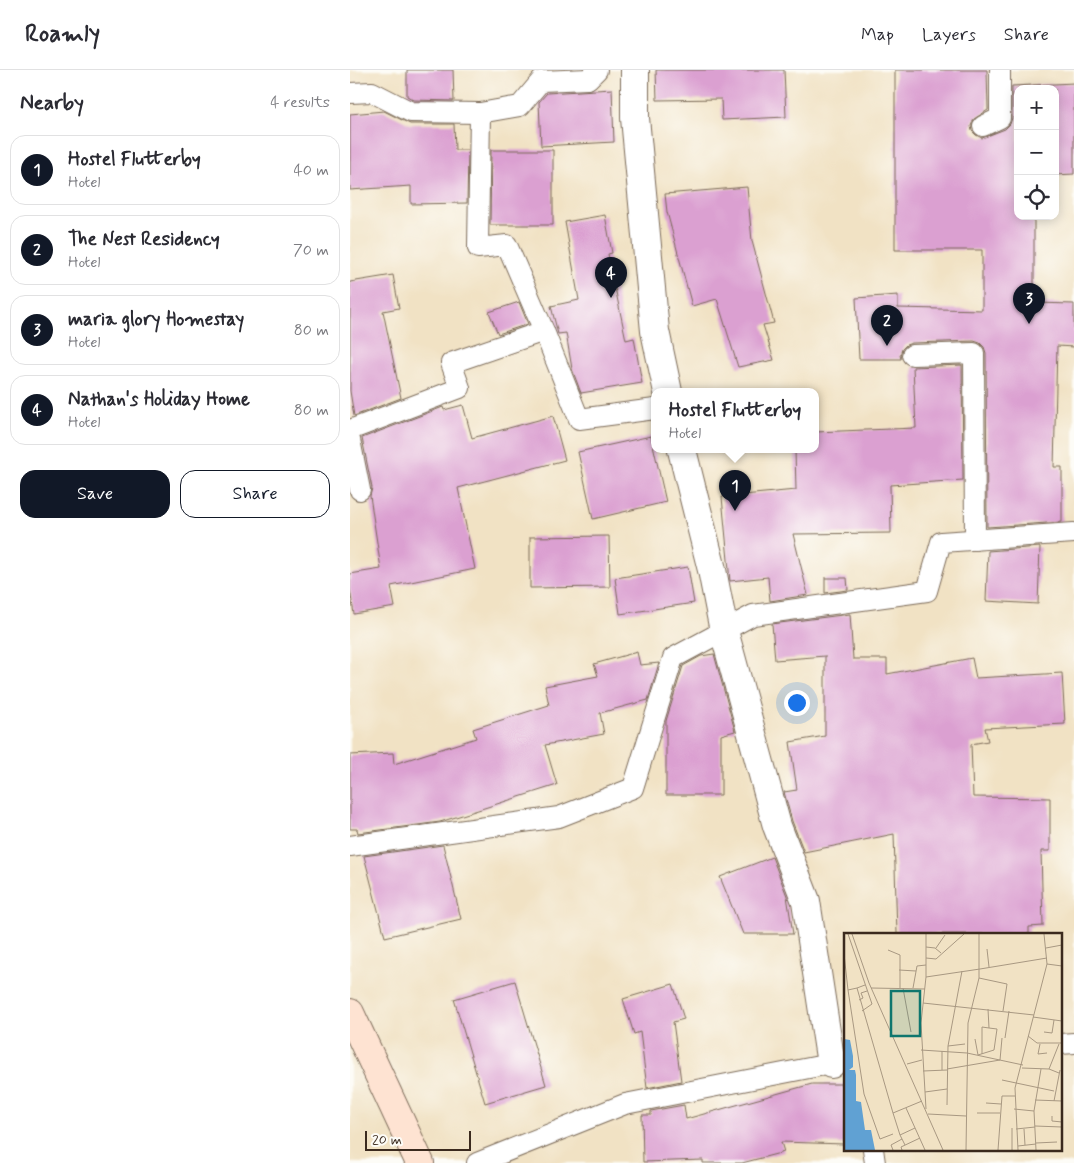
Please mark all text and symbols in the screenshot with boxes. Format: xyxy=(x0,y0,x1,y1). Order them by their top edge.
text: Roamly xyxy=(25,19,100,50)
text: Map xyxy=(861,23,894,47)
text: Layers xyxy=(922,23,976,47)
text: Share xyxy=(1004,23,1049,47)
map controls xyxy=(1014,85,1059,220)
button: + xyxy=(1014,85,1059,130)
text: Nearby xyxy=(20,89,84,117)
text: 4 results xyxy=(270,92,330,113)
button: − xyxy=(1014,130,1059,175)
text: Hostel Flutterby xyxy=(68,147,201,172)
text: 1 xyxy=(33,160,41,181)
text: 40 m xyxy=(293,160,329,181)
text: Hotel xyxy=(68,172,101,193)
button: locate xyxy=(1014,175,1059,220)
text: The Nest Residency xyxy=(68,227,220,252)
text: 2 xyxy=(33,240,41,261)
text: 70 m xyxy=(293,240,329,261)
text: Hotel xyxy=(68,252,101,273)
pin: 4 xyxy=(595,257,627,298)
pin: 3 xyxy=(1013,283,1045,324)
pin: 2 xyxy=(871,305,903,346)
text: maria glory Homestay xyxy=(68,307,244,332)
text: 3 xyxy=(33,320,41,341)
text: 80 m xyxy=(294,320,329,341)
text: Hotel xyxy=(68,332,101,353)
text: Nathan's Holiday Home xyxy=(68,387,250,412)
popup xyxy=(651,388,819,453)
text: Hostel Flutterby xyxy=(669,398,801,423)
text: 4 xyxy=(32,400,42,421)
text: 80 m xyxy=(294,400,329,421)
text: Hotel xyxy=(68,412,101,433)
text: Hotel xyxy=(669,423,701,444)
button: Save xyxy=(20,470,170,518)
button: Share xyxy=(180,470,330,518)
pin: 1 xyxy=(719,470,751,511)
your location xyxy=(784,690,810,716)
inset map xyxy=(844,933,1062,1150)
scale bar xyxy=(365,1128,471,1151)
text: 20 m xyxy=(372,1131,402,1149)

